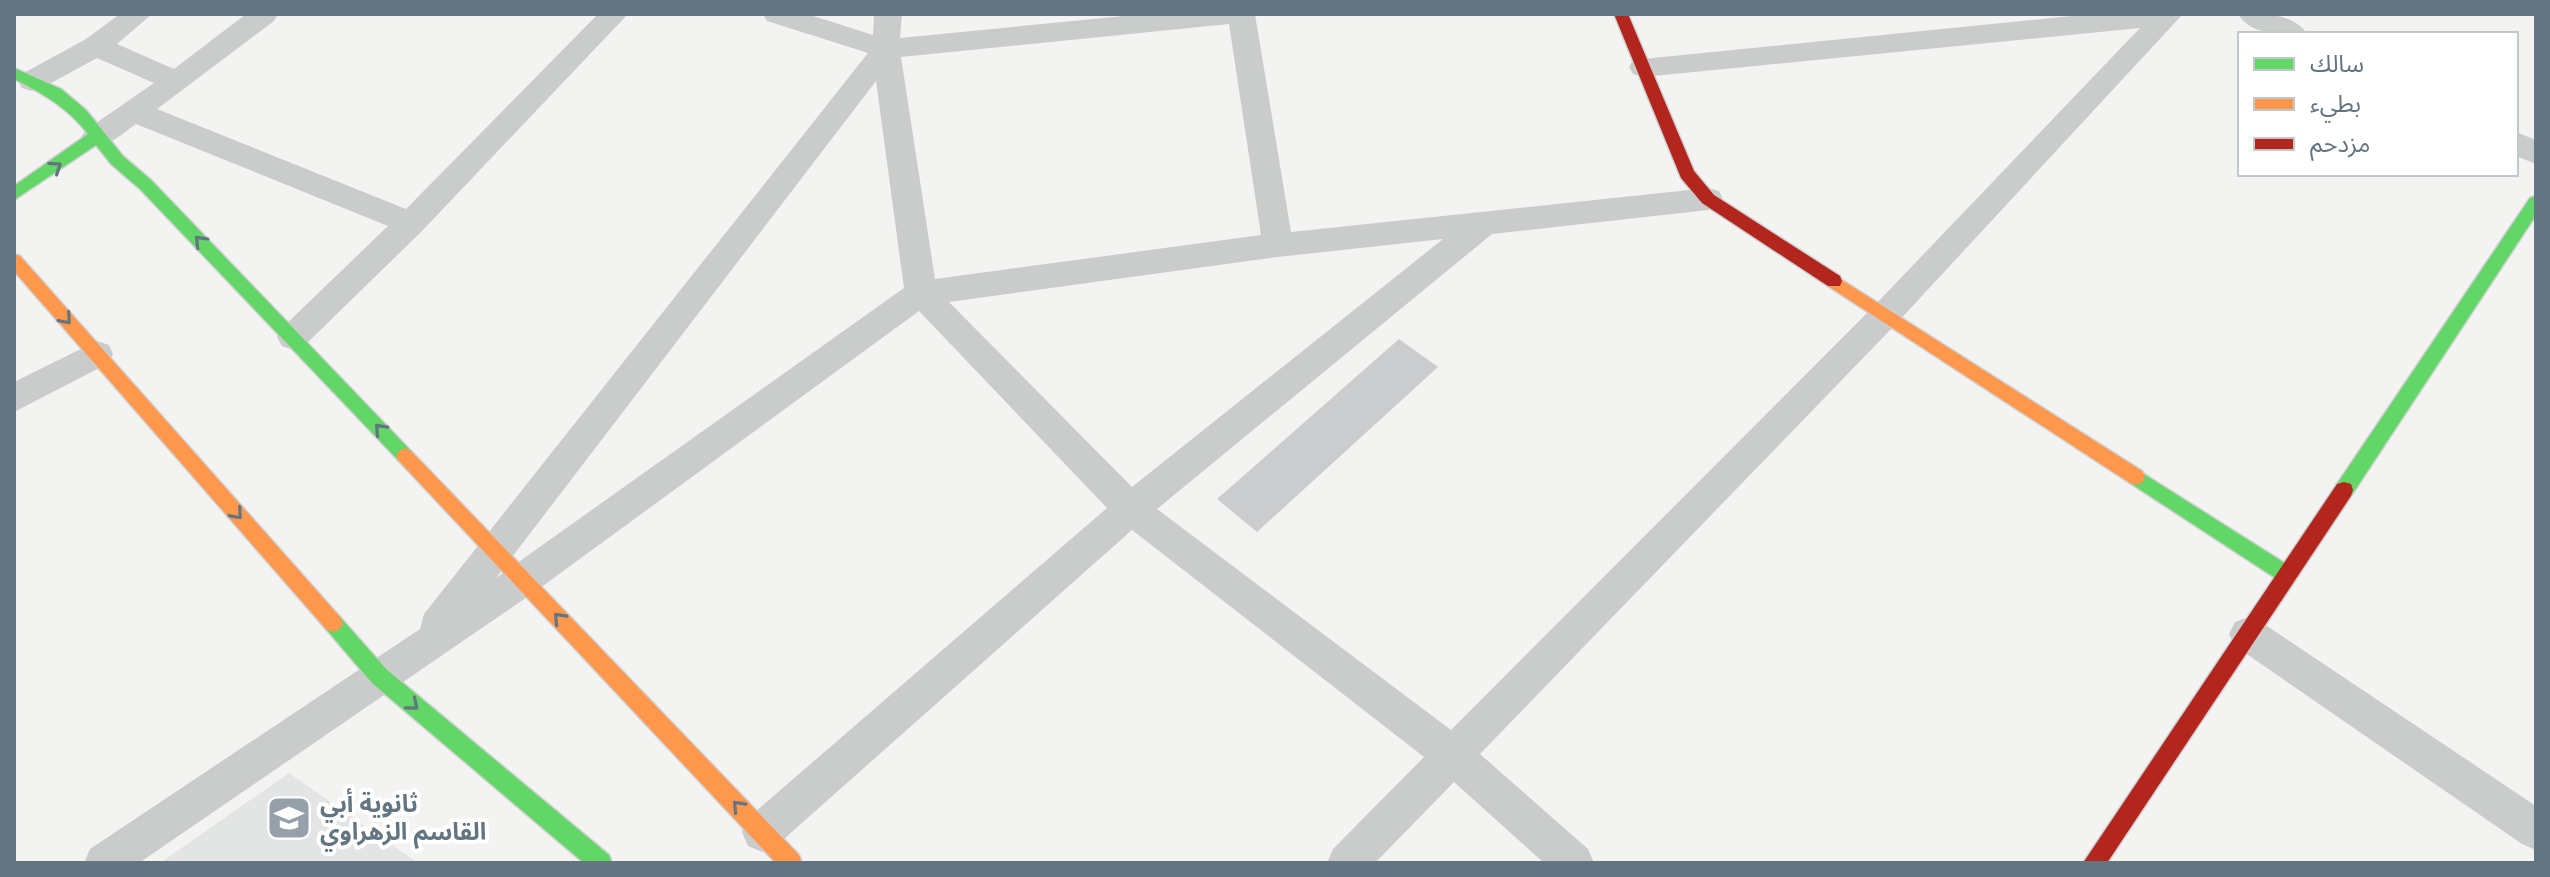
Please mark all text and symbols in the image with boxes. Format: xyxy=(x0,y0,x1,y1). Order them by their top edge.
legend xyxy=(2238,32,2518,176)
text: سالك xyxy=(2310,50,2364,79)
text: بطيء xyxy=(2310,90,2361,123)
text: مزدحم xyxy=(2310,130,2370,161)
one-way arrow xyxy=(48,162,62,177)
one-way arrow xyxy=(195,236,210,250)
one-way arrow xyxy=(56,309,70,324)
one-way arrow xyxy=(375,424,390,438)
one-way arrow xyxy=(227,505,242,520)
one-way arrow xyxy=(553,613,568,627)
one-way arrow xyxy=(404,695,419,710)
place label: ثانوية أبي القاسم الزهراوي xyxy=(320,788,486,851)
school or university icon: ثانوية أبي القاسم الزهراوي xyxy=(265,794,313,842)
one-way arrow xyxy=(733,801,747,816)

